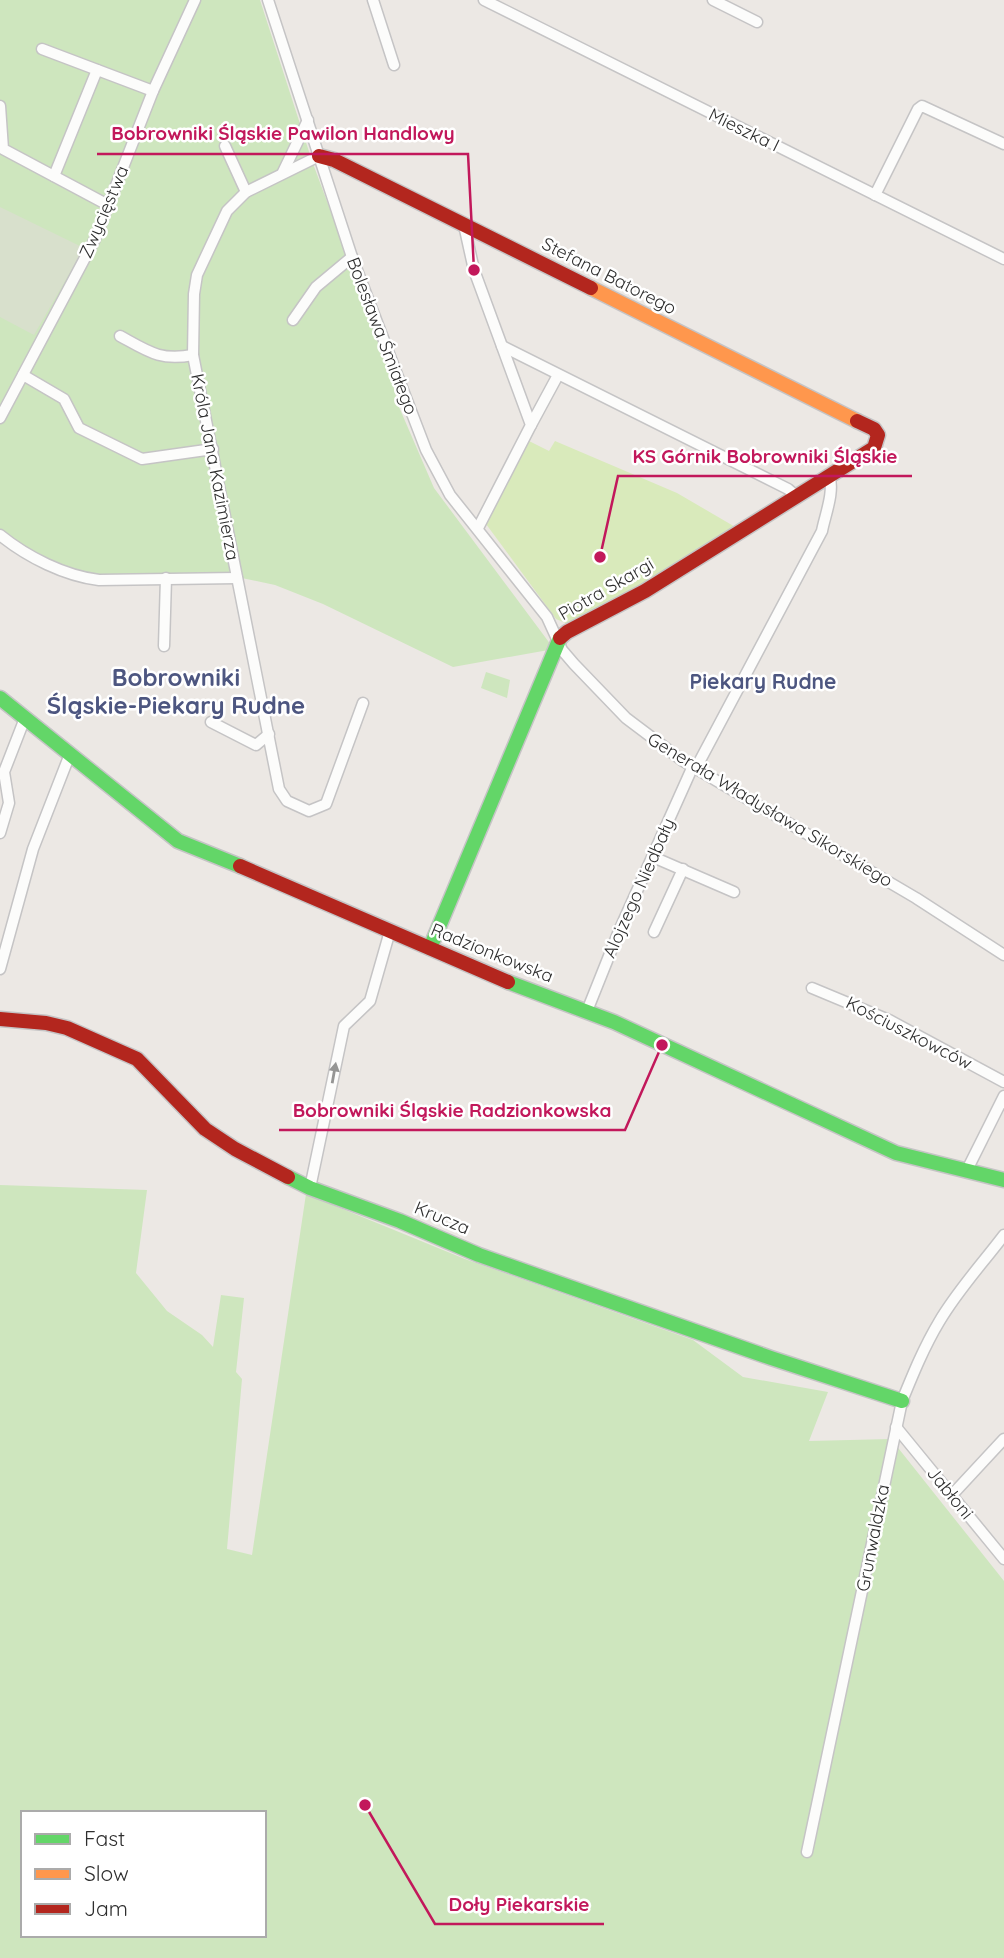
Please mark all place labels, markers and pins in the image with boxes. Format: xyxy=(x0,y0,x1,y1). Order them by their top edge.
callout: Bobrowniki Śląskie Pawilon Handlowy xyxy=(97,114,468,154)
callout: KS Górnik Bobrowniki Śląskie xyxy=(618,436,912,476)
callout: Bobrowniki Śląskie Radzionkowska xyxy=(279,1090,625,1130)
callout: Doły Piekarskie xyxy=(435,1884,604,1924)

